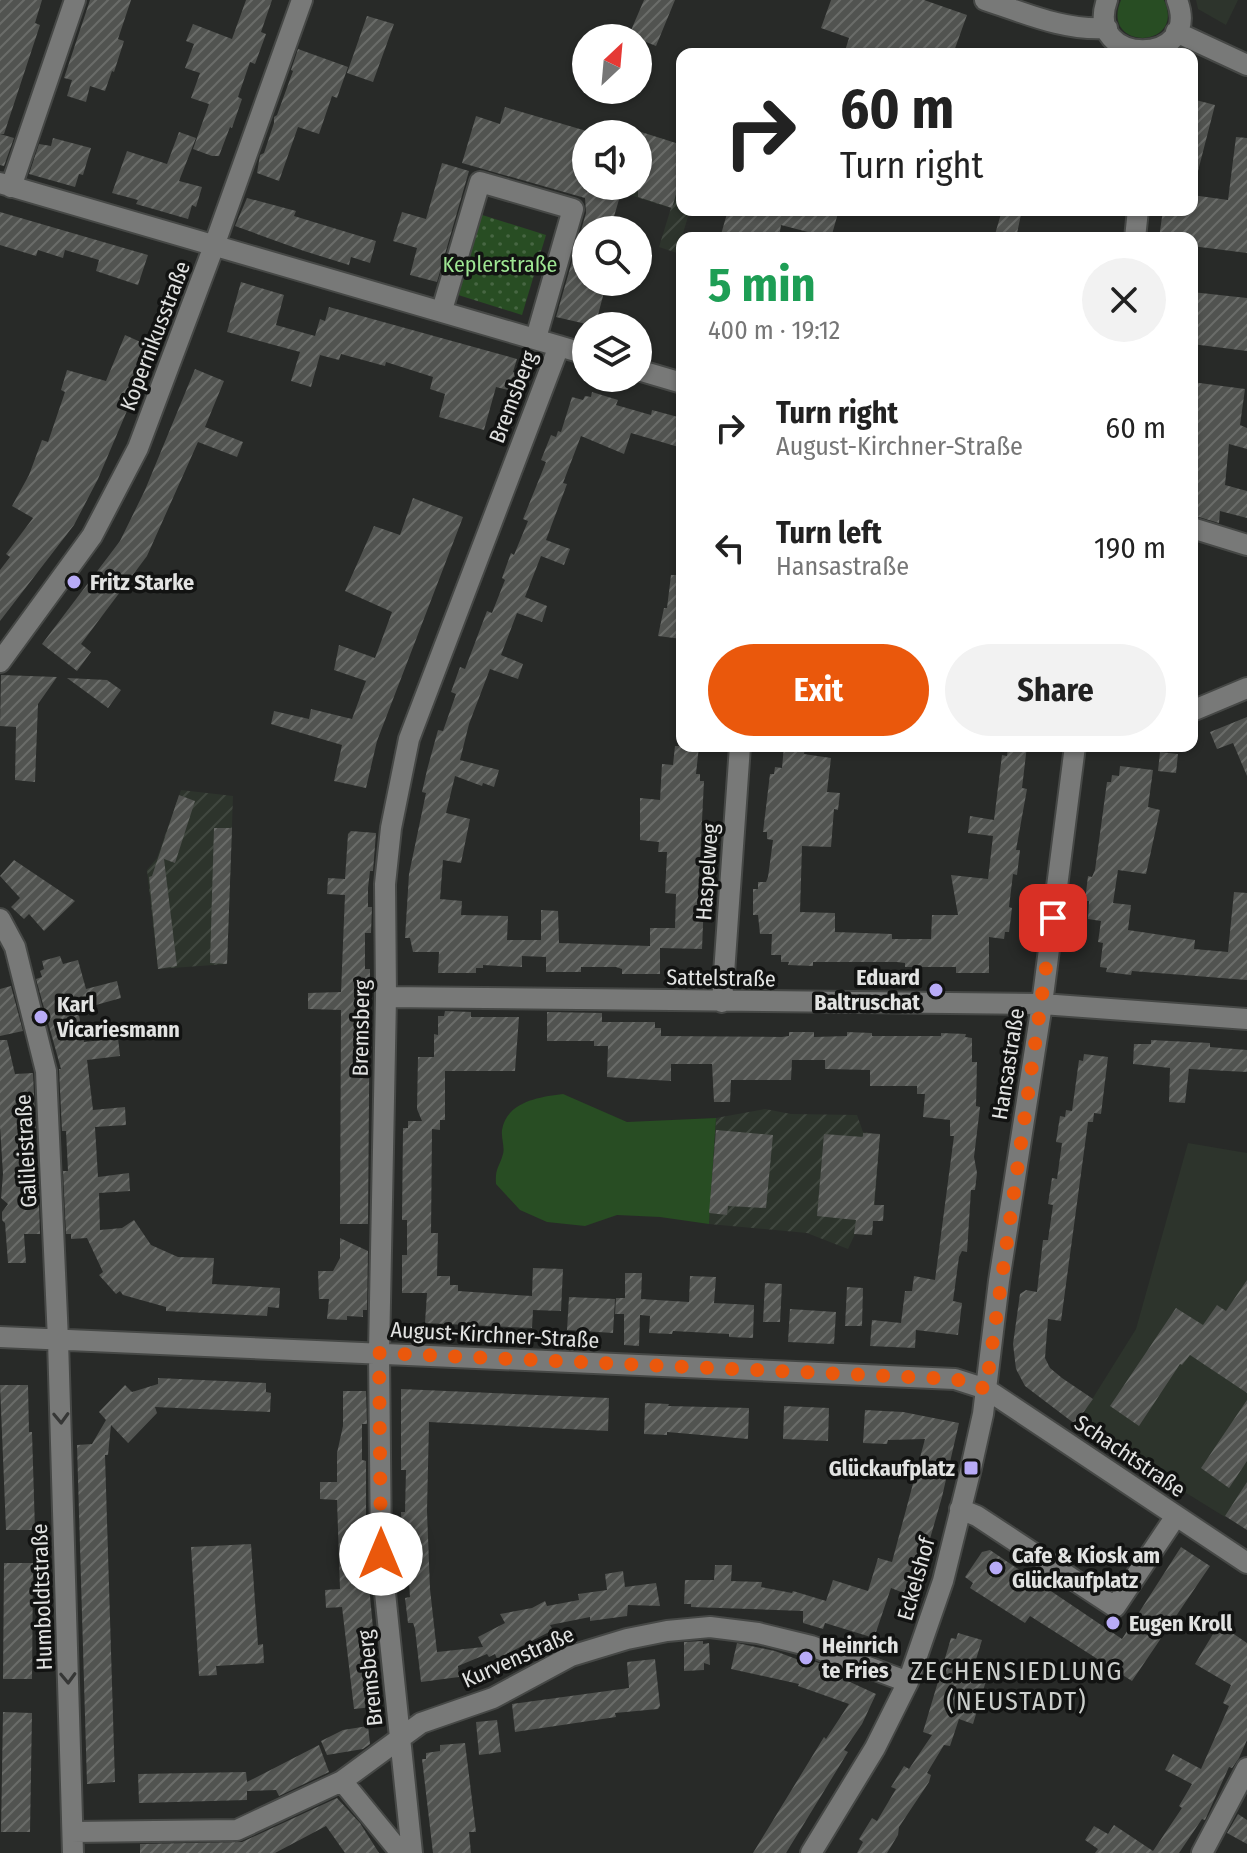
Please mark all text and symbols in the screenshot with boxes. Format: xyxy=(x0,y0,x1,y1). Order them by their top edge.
north arrow xyxy=(572,24,652,104)
map controls xyxy=(572,24,652,392)
text: 60 m xyxy=(840,76,954,143)
icon: right xyxy=(708,80,812,184)
button: sound xyxy=(572,120,652,200)
text: Turn right xyxy=(840,144,983,188)
button: search xyxy=(572,216,652,296)
park label: Keplerstraße xyxy=(443,251,557,278)
text: 5 min xyxy=(708,256,816,314)
street label: Kopernikusstraße xyxy=(114,257,196,415)
button: close xyxy=(1082,258,1166,342)
button: layers xyxy=(572,312,652,392)
text: 400 m · 19:12 xyxy=(708,315,840,346)
street label: Bremsberg xyxy=(483,346,543,447)
text: Turn right xyxy=(776,395,898,431)
icon: right xyxy=(708,406,752,450)
text: 60 m xyxy=(1105,410,1166,446)
text: August-Kirchner-Straße xyxy=(776,431,1023,462)
text: Turn left xyxy=(776,515,882,551)
icon: left xyxy=(708,526,752,570)
text: 190 m xyxy=(1094,530,1166,566)
text: Hansastraße xyxy=(776,551,909,582)
place label: Fritz Starke xyxy=(90,569,194,596)
marker: Fritz Starke xyxy=(65,573,83,591)
button: Exit xyxy=(708,644,929,736)
button: Share xyxy=(945,644,1166,736)
street label: Haspelweg xyxy=(690,822,724,922)
pin xyxy=(1019,884,1087,952)
icon: arrive xyxy=(1031,896,1075,940)
street label: Sattelstraße xyxy=(666,964,776,992)
place label: Eduard Baltruschat xyxy=(814,964,920,1016)
street label: Bremsberg xyxy=(347,979,375,1077)
marker: Eduard Baltruschat xyxy=(927,981,945,999)
place label: Karl Vicariesmann xyxy=(56,991,180,1043)
street label: Hansastraße xyxy=(986,1006,1030,1122)
marker: Karl Vicariesmann xyxy=(32,1008,50,1026)
street label: Galileistraße xyxy=(10,1094,42,1208)
street label: August-Kirchner-Straße xyxy=(390,1316,600,1354)
street label: Schachtstraße xyxy=(1069,1409,1191,1503)
one-way arrow xyxy=(52,1412,69,1425)
place label: Glückaufplatz xyxy=(829,1455,955,1482)
marker: Glückaufplatz xyxy=(962,1459,980,1477)
position arrow xyxy=(339,1512,423,1596)
street label: Humboldtstraße xyxy=(26,1523,58,1671)
street label: Eckelshof xyxy=(891,1533,941,1624)
place label: Cafe & Kiosk am Glückaufplatz xyxy=(1012,1542,1160,1594)
marker: Cafe & Kiosk am Glückaufplatz xyxy=(987,1559,1005,1577)
place label: Eugen Kroll xyxy=(1129,1610,1233,1637)
marker: Eugen Kroll xyxy=(1104,1614,1122,1632)
street label: Kurvenstraße xyxy=(458,1620,578,1694)
street label: Bremsberg xyxy=(351,1628,388,1727)
place label: Heinrich te Fries xyxy=(822,1632,899,1684)
marker: Heinrich te Fries xyxy=(797,1649,815,1667)
district label: ZECHENSIEDLUNG (NEUSTADT) xyxy=(910,1656,1124,1717)
one-way arrow xyxy=(60,1672,77,1685)

